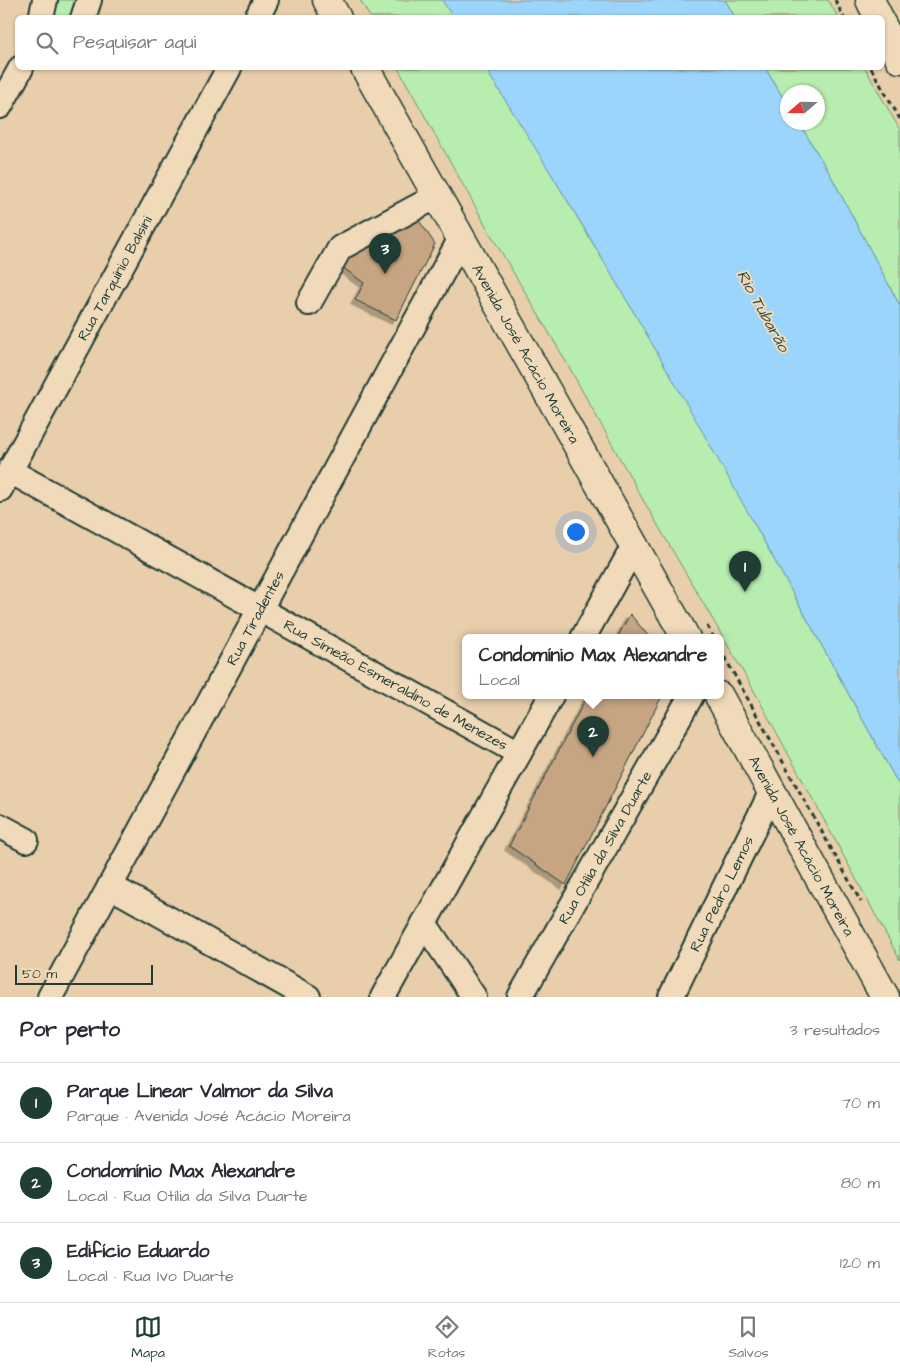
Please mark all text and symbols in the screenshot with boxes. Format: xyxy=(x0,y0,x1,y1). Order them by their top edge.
search box xyxy=(15,15,885,70)
icon: search xyxy=(33,29,61,57)
text: Pesquisar aqui xyxy=(73,29,196,56)
north arrow xyxy=(780,85,825,130)
street label: Rua Tarquínio Balsini xyxy=(72,211,158,344)
pin: 3 xyxy=(369,233,401,274)
street label: Avenida José Acácio Moreira xyxy=(467,260,585,448)
water label: Rio Tubarão xyxy=(731,266,795,357)
your location xyxy=(563,519,589,545)
pin: 1 xyxy=(729,551,761,592)
street label: Rua Tiradentes xyxy=(221,567,290,669)
street label: Rua Simeão Esmeraldino de Menezes xyxy=(280,614,512,756)
popup xyxy=(462,634,724,699)
text: Condomínio Max Alexandre xyxy=(479,642,707,669)
text: Local xyxy=(479,669,520,691)
pin: 2 xyxy=(577,716,609,757)
street label: Avenida José Acácio Moreira xyxy=(743,752,860,940)
street label: Rua Otília da Silva Duarte xyxy=(553,767,657,928)
street label: Rua Pedro Lemos xyxy=(684,832,759,955)
scale bar xyxy=(15,962,152,985)
text: 50 m xyxy=(22,964,57,984)
text: Por perto xyxy=(20,1015,120,1044)
text: 3 resultados xyxy=(789,1019,880,1041)
text: Parque Linear Valmor da Silva xyxy=(67,1078,333,1105)
text: 1 xyxy=(35,1092,37,1114)
text: 70 m xyxy=(841,1092,880,1114)
text: Parque · Avenida José Acácio Moreira xyxy=(67,1105,351,1127)
text: Condomínio Max Alexandre xyxy=(67,1158,295,1185)
text: 2 xyxy=(31,1172,41,1194)
text: 80 m xyxy=(841,1172,880,1194)
text: Local · Rua Otília da Silva Duarte xyxy=(67,1185,308,1207)
text: Edifício Eduardo xyxy=(67,1238,209,1265)
text: 3 xyxy=(32,1252,40,1274)
text: 120 m xyxy=(840,1252,880,1274)
text: Local · Rua Ivo Duarte xyxy=(67,1265,234,1287)
tab: Mapa xyxy=(131,1313,165,1363)
tab: Rotas xyxy=(428,1313,465,1363)
tab: Salvos xyxy=(728,1313,769,1363)

